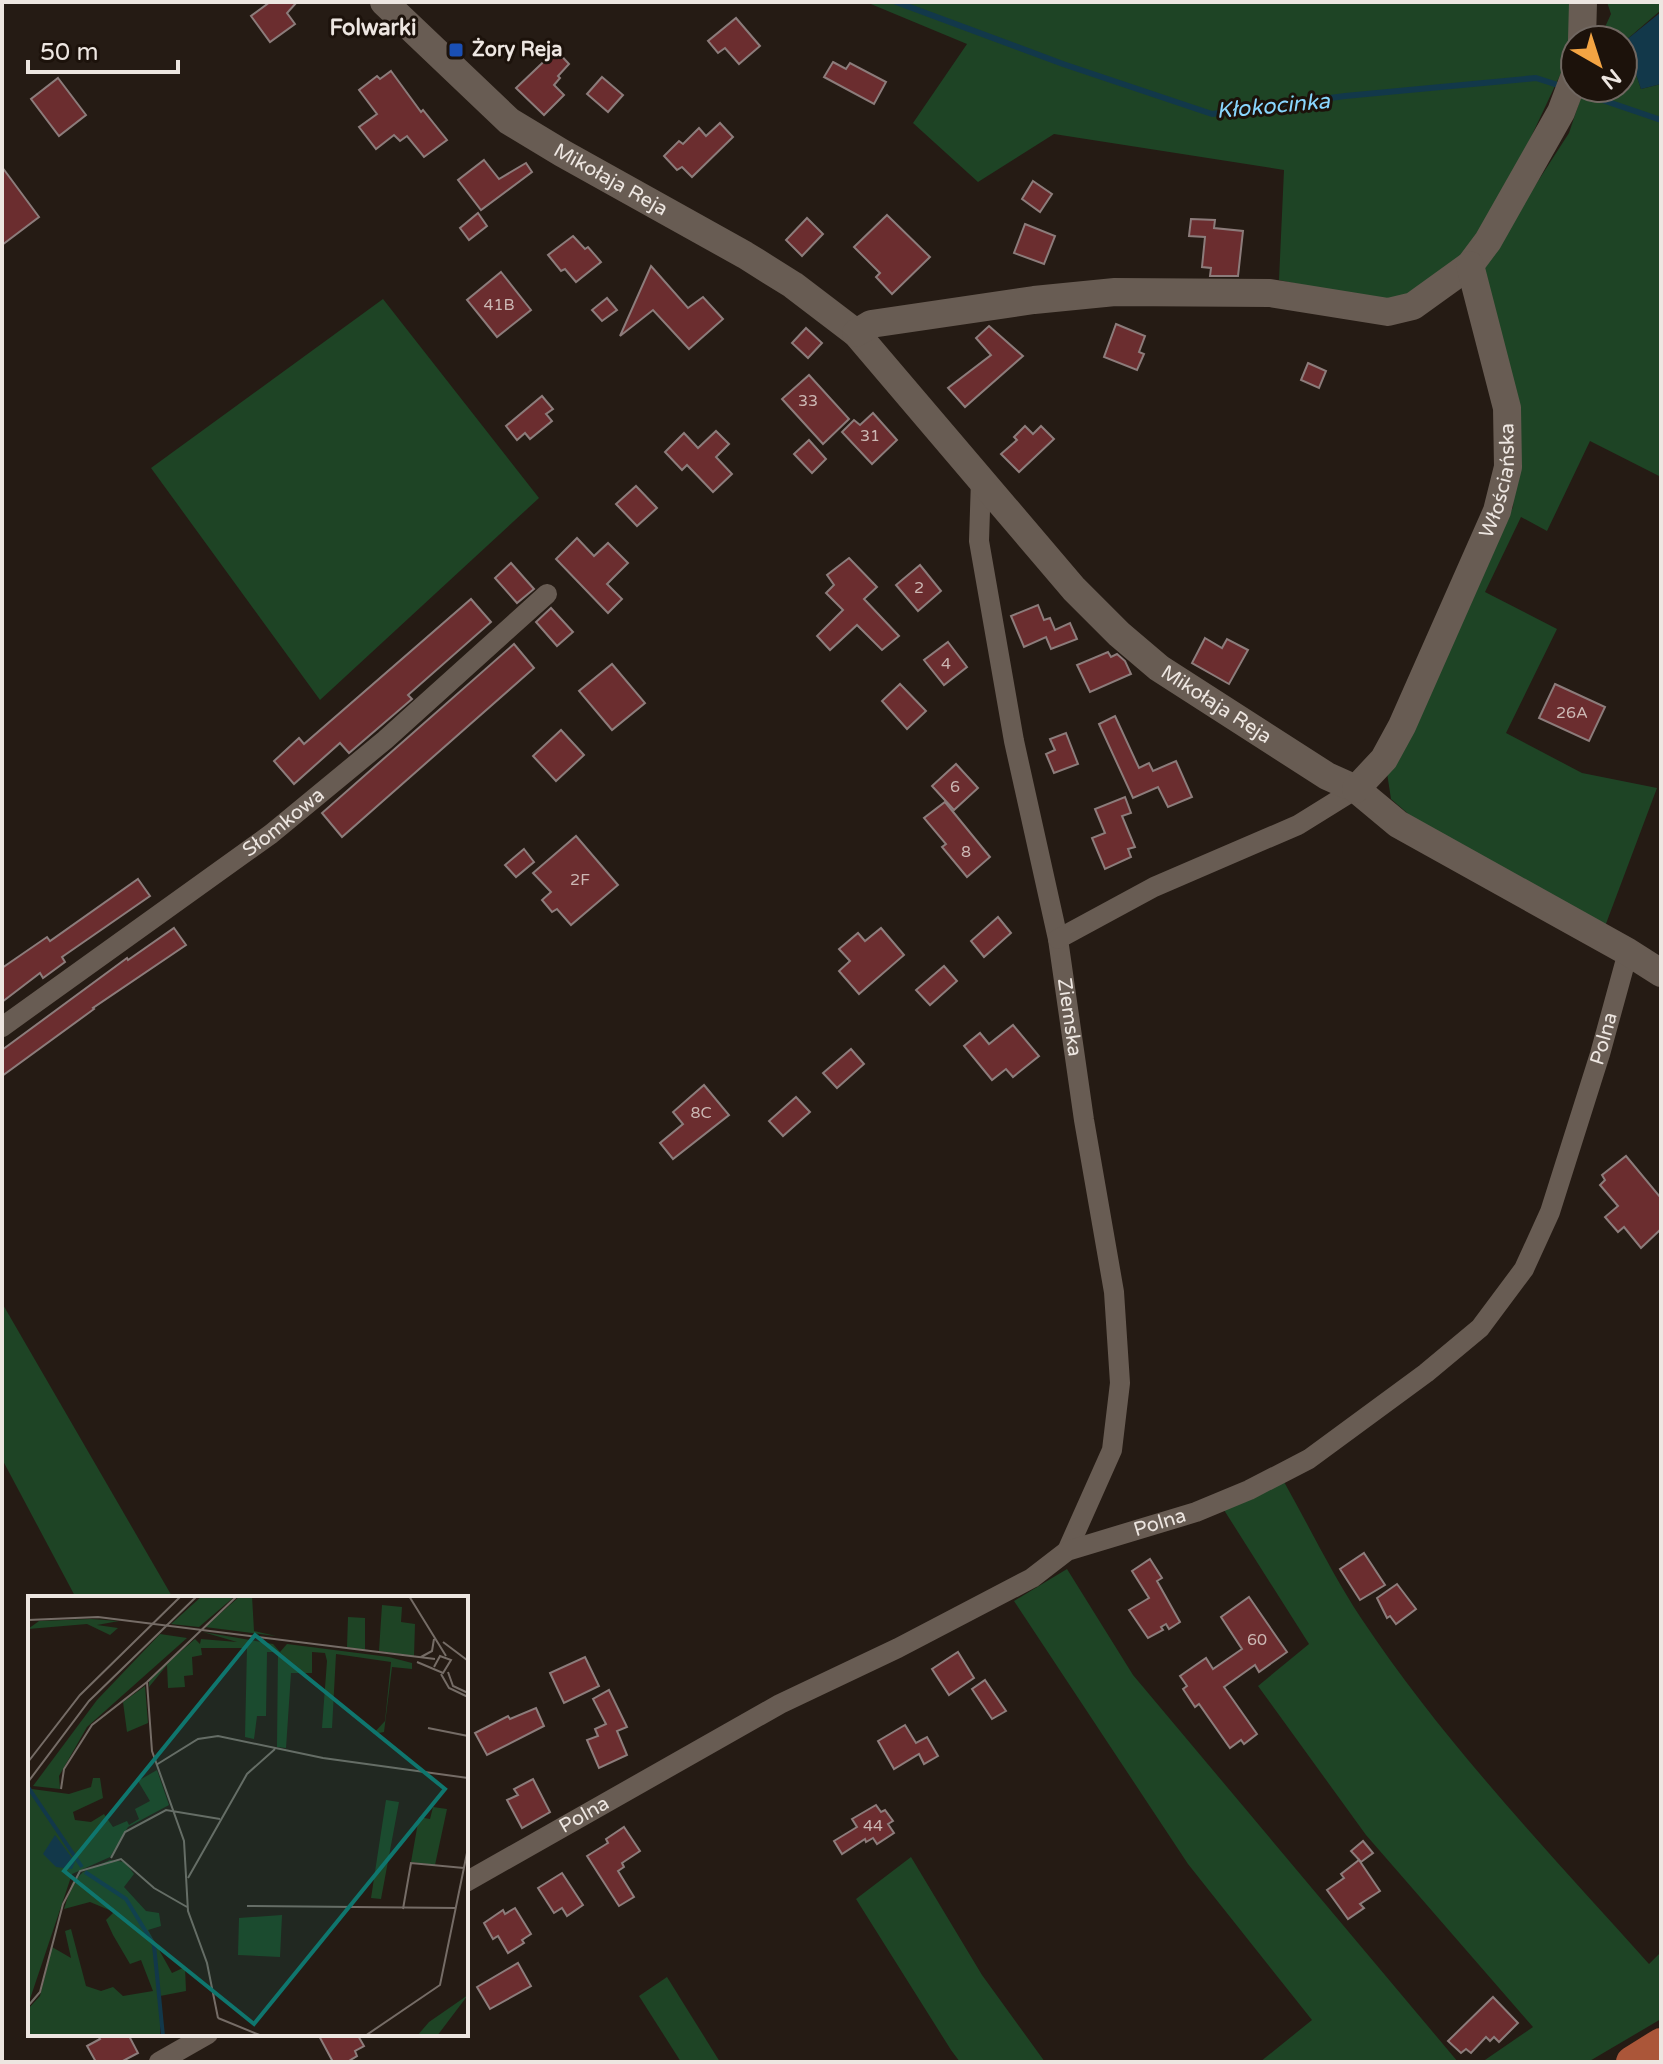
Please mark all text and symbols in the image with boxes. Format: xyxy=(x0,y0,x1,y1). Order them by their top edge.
district label: Folwarki xyxy=(330,15,416,41)
scale bar xyxy=(28,24,178,74)
north arrow xyxy=(1559,24,1639,104)
place label: Żory Reja xyxy=(472,37,562,62)
text: 50 m xyxy=(40,38,98,67)
marker: Żory Reja xyxy=(447,41,465,59)
text: N xyxy=(1596,63,1626,94)
water label: Kłokocinka xyxy=(1215,88,1331,124)
street label: Mikołaja Reja xyxy=(549,139,672,221)
house number: 41B xyxy=(483,295,515,315)
house number: 33 xyxy=(798,391,818,411)
street label: Włościańska xyxy=(1474,423,1520,542)
house number: 31 xyxy=(860,426,880,446)
house number: 2 xyxy=(914,578,924,598)
house number: 4 xyxy=(941,654,951,674)
street label: Mikołaja Reja xyxy=(1156,660,1276,749)
house number: 26A xyxy=(1556,703,1588,723)
house number: 6 xyxy=(950,777,960,797)
street label: Słomkowa xyxy=(238,783,329,862)
house number: 8 xyxy=(961,842,971,862)
house number: 2F xyxy=(570,870,590,890)
street label: Ziemska xyxy=(1052,976,1087,1058)
street label: Polna xyxy=(1585,1010,1623,1068)
house number: 8C xyxy=(690,1103,712,1123)
street label: Polna xyxy=(1131,1504,1189,1542)
inset map xyxy=(28,1596,468,2036)
house number: 60 xyxy=(1247,1630,1267,1650)
street label: Polna xyxy=(555,1791,614,1839)
house number: 44 xyxy=(863,1816,883,1836)

